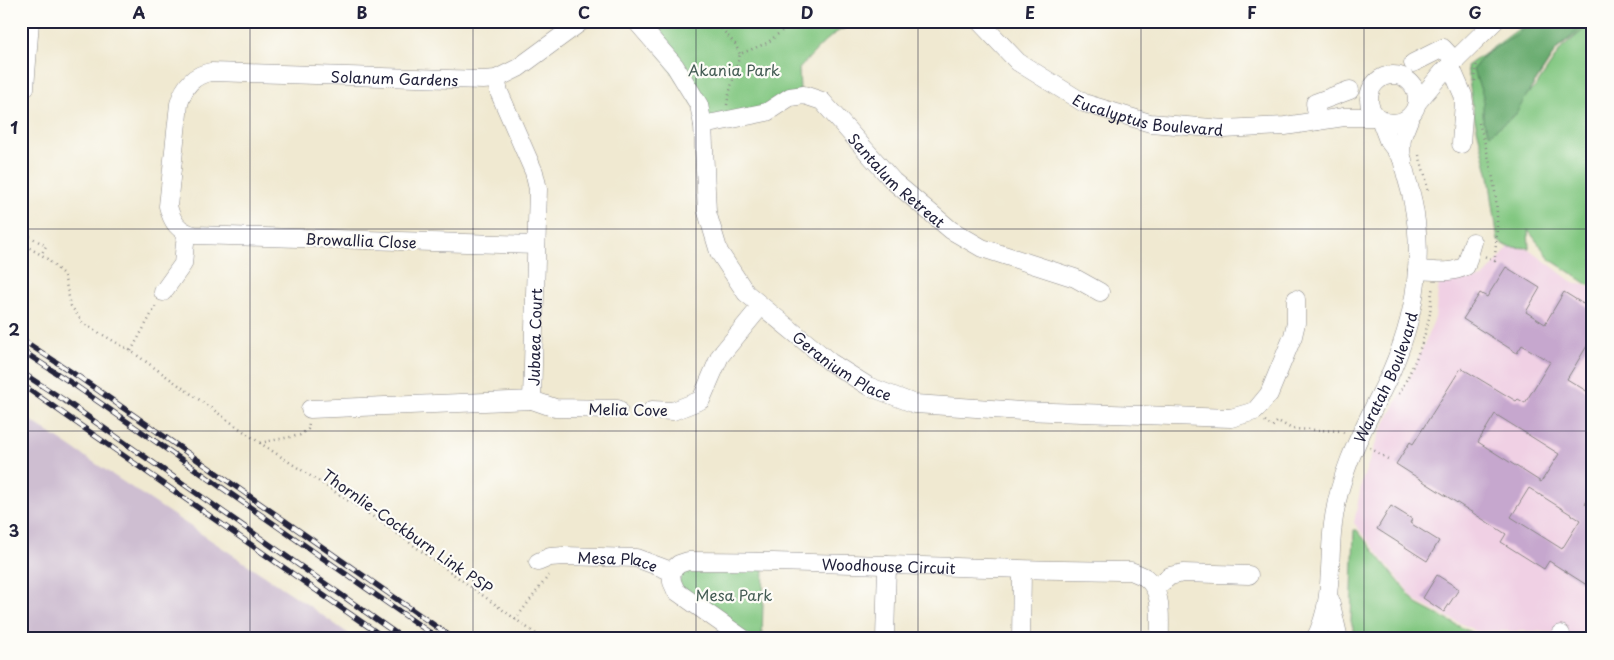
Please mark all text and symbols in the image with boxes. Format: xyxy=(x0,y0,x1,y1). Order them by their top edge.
text: A xyxy=(133,0,146,24)
text: B xyxy=(357,0,368,24)
text: C xyxy=(578,0,590,24)
text: D xyxy=(801,0,813,24)
text: E xyxy=(1025,0,1035,24)
text: F xyxy=(1247,0,1257,24)
text: G xyxy=(1468,0,1482,24)
park label: Akania Park xyxy=(688,58,780,81)
street label: Solanum Gardens xyxy=(330,64,459,91)
street label: Eucalyptus Boulevard xyxy=(1069,87,1224,140)
text: 1 xyxy=(10,115,18,139)
street label: Santalum Retreat xyxy=(843,127,951,232)
street label: Browallia Close xyxy=(305,227,417,253)
street label: Jubaea Court xyxy=(521,288,547,386)
street label: Waratah Boulevard xyxy=(1347,310,1422,446)
text: 2 xyxy=(8,317,20,341)
street label: Geranium Place xyxy=(788,325,895,406)
street label: Melia Cove xyxy=(588,397,668,421)
street label: Thornlie-Cockburn Link PSP xyxy=(318,463,499,599)
text: 3 xyxy=(9,518,19,542)
street label: Mesa Place xyxy=(577,545,661,577)
street label: Woodhouse Circuit xyxy=(821,551,956,579)
park label: Mesa Park xyxy=(696,583,772,606)

